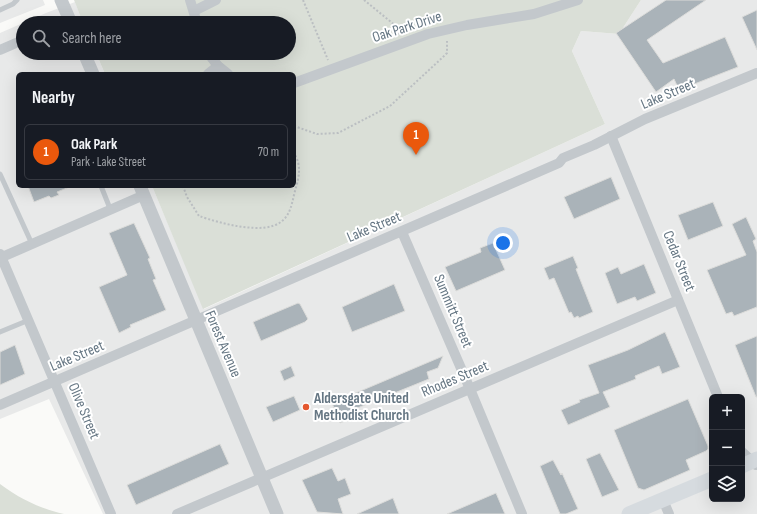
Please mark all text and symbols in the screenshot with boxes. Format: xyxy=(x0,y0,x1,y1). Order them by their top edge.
street label: Oak Park Drive xyxy=(370,7,444,47)
search box xyxy=(16,16,296,60)
icon: search xyxy=(30,27,52,49)
text: Search here xyxy=(62,29,122,48)
street label: Lake Street xyxy=(638,74,698,114)
text: Nearby xyxy=(32,88,75,108)
pin: 1 xyxy=(403,122,429,155)
text: Oak Park xyxy=(71,135,117,154)
text: 1 xyxy=(43,144,49,160)
text: 70 m xyxy=(258,144,279,160)
text: Park · Lake Street xyxy=(71,154,146,170)
street label: Lake Street xyxy=(344,207,404,247)
street label: Cedar Street xyxy=(658,228,700,294)
your location xyxy=(493,233,513,253)
street label: Summitt Street xyxy=(429,271,477,351)
street label: Forest Avenue xyxy=(200,308,246,380)
street label: Lake Street xyxy=(47,336,107,376)
street label: Rhodes Street xyxy=(418,356,492,402)
street label: Olive Street xyxy=(64,380,104,442)
place label: Aldersgate United Methodist Church xyxy=(313,389,409,425)
map controls xyxy=(709,394,745,502)
button: + xyxy=(709,394,745,430)
marker: Aldersgate United Methodist Church xyxy=(301,402,311,412)
button: − xyxy=(709,430,745,466)
button: layers xyxy=(709,466,745,502)

